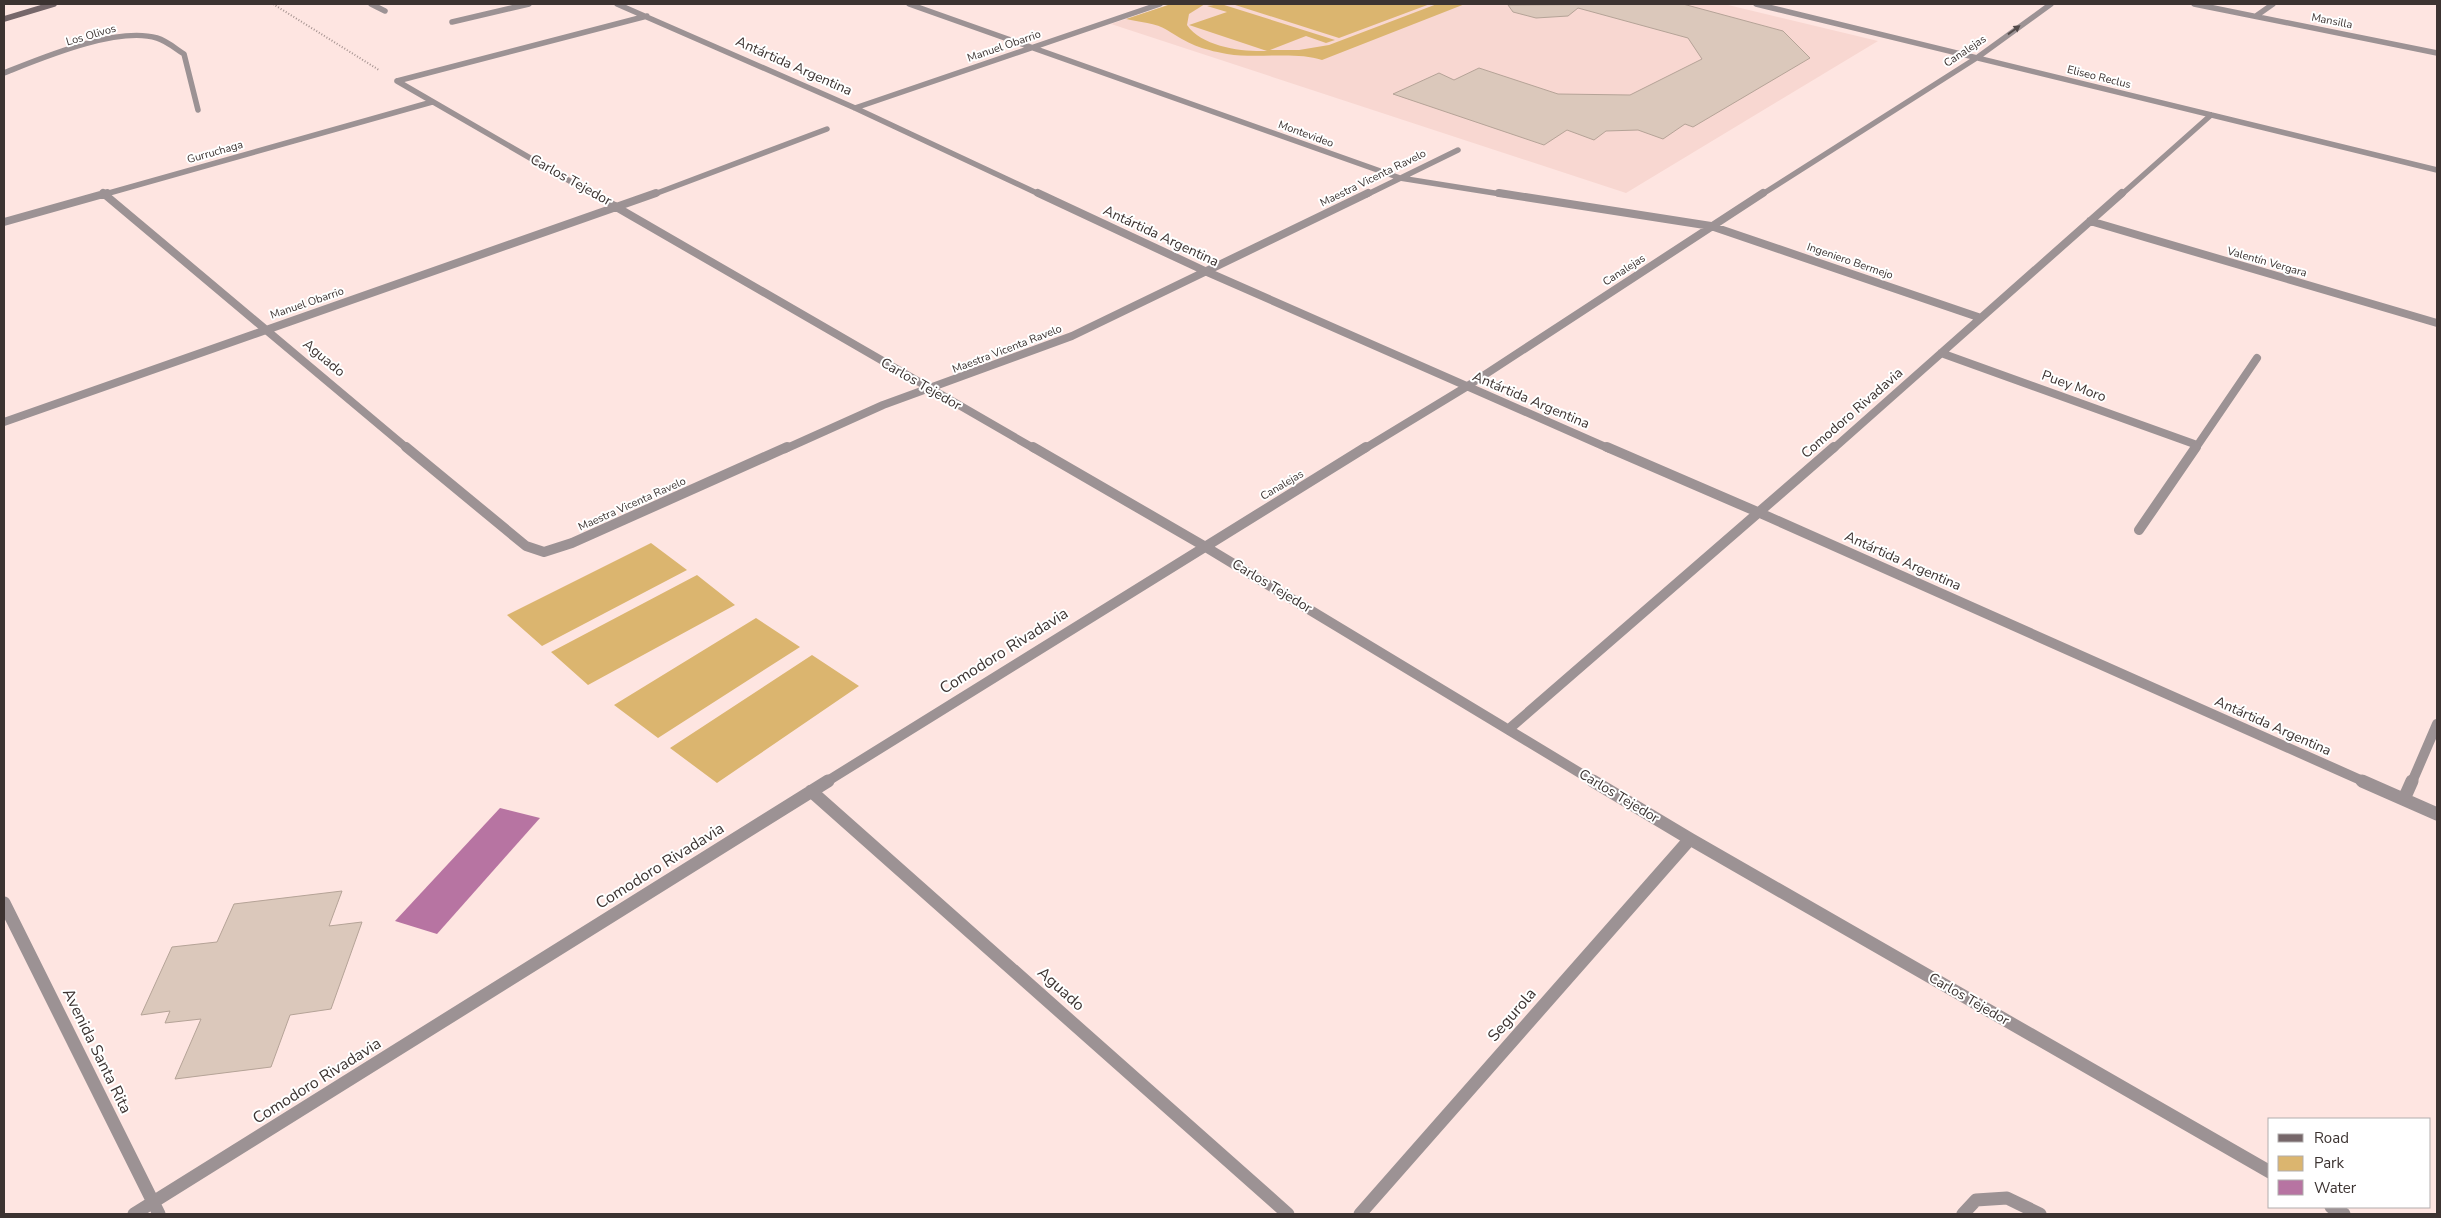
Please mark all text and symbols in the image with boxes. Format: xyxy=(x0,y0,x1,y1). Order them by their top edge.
street label: Mansilla xyxy=(2310,10,2354,32)
street label: Los Olivos xyxy=(64,21,118,49)
one-way arrow xyxy=(2007,25,2021,35)
street label: Manuel Obarrio xyxy=(965,26,1043,66)
street label: Canalejas xyxy=(1941,31,1989,71)
street label: Antártida Argentina xyxy=(733,32,855,100)
street label: Eliseo Reclus xyxy=(2066,62,2132,92)
street label: Montevideo xyxy=(1276,117,1336,151)
street label: Gurruchaga xyxy=(185,137,245,167)
street label: Maestra Vicenta Ravelo xyxy=(1317,146,1429,210)
street label: Carlos Tejedor xyxy=(527,150,615,210)
street label: Antártida Argentina xyxy=(1100,201,1222,271)
street label: Ingeniero Bermejo xyxy=(1805,239,1895,283)
street label: Valentín Vergara xyxy=(2224,243,2309,281)
street label: Canalejas xyxy=(1600,251,1648,289)
street label: Manuel Obarrio xyxy=(268,283,346,323)
street label: Maestra Vicenta Ravelo xyxy=(950,321,1064,377)
street label: Aguado xyxy=(299,335,349,381)
street label: Carlos Tejedor xyxy=(877,353,965,415)
street label: Comodoro Rivadavia xyxy=(1797,363,1907,463)
street label: Puey Moro xyxy=(2039,366,2109,406)
street label: Antártida Argentina xyxy=(1470,367,1592,433)
street label: Canalejas xyxy=(1258,466,1306,504)
street label: Maestra Vicenta Ravelo xyxy=(576,473,688,535)
street label: Antártida Argentina xyxy=(1842,527,1964,595)
street label: Carlos Tejedor xyxy=(1228,555,1316,617)
street label: Comodoro Rivadavia xyxy=(936,603,1072,699)
street label: Antártida Argentina xyxy=(2212,692,2334,760)
street label: Carlos Tejedor xyxy=(1575,765,1663,827)
street label: Comodoro Rivadavia xyxy=(592,818,728,914)
street label: Aguado xyxy=(1033,962,1089,1016)
street label: Carlos Tejedor xyxy=(1925,968,2013,1030)
street label: Segurola xyxy=(1483,983,1541,1047)
street label: Avenida Santa Rita xyxy=(57,985,137,1117)
street label: Comodoro Rivadavia xyxy=(249,1033,385,1129)
legend xyxy=(2268,1118,2431,1208)
text: Road xyxy=(2314,1128,2349,1148)
text: Park xyxy=(2314,1153,2344,1173)
text: Water xyxy=(2314,1178,2357,1198)

